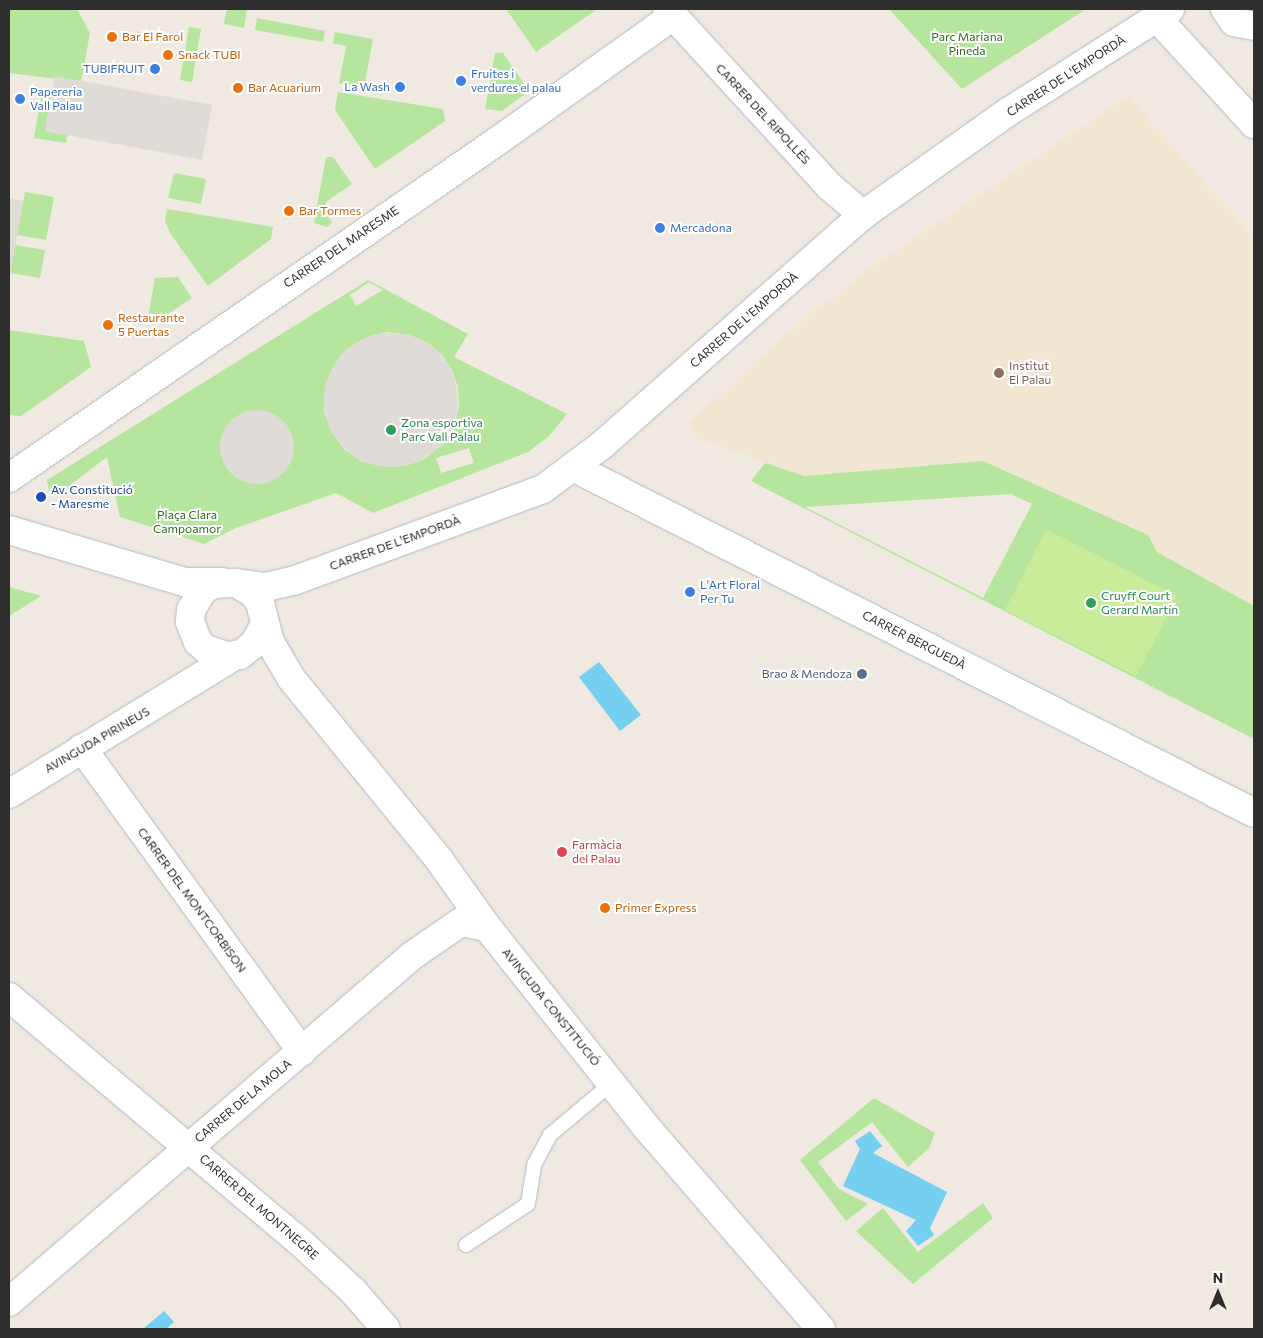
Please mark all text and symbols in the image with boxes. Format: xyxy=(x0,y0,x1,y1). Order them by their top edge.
place label: Bar El Farol xyxy=(122,30,183,44)
park label: Parc Mariana Pineda xyxy=(931,30,1003,58)
marker: Bar El Farol xyxy=(106,31,118,43)
street label: CARRER DE L'EMPORDÀ xyxy=(1004,32,1128,120)
place label: Snack TUBI xyxy=(178,48,240,62)
marker: Snack TUBI xyxy=(162,49,174,61)
street label: CARRER DEL RIPOLLÈS xyxy=(713,61,813,167)
place label: TUBIFRUIT xyxy=(83,62,145,76)
marker: TUBIFRUIT xyxy=(149,63,161,75)
place label: Fruites i verdures el palau xyxy=(471,67,561,95)
marker: Fruites i verdures el palau xyxy=(455,75,467,87)
place label: La Wash xyxy=(344,80,390,94)
place label: Bar Acuarium xyxy=(248,81,321,95)
marker: La Wash xyxy=(394,81,406,93)
marker: Bar Acuarium xyxy=(232,82,244,94)
place label: Papereria Vall Palau xyxy=(30,85,82,113)
marker: Papereria Vall Palau xyxy=(14,93,26,105)
street label: CARRER DEL MARESME xyxy=(281,203,401,291)
place label: Bar Tormes xyxy=(299,204,361,218)
marker: Bar Tormes xyxy=(283,205,295,217)
place label: Mercadona xyxy=(670,221,732,235)
marker: Mercadona xyxy=(654,222,666,234)
street label: CARRER DE L'EMPORDÀ xyxy=(687,269,801,371)
place label: Restaurante 5 Puertas xyxy=(118,311,184,339)
marker: Restaurante 5 Puertas xyxy=(102,319,114,331)
place label: Institut El Palau xyxy=(1009,359,1051,387)
marker: Institut El Palau xyxy=(993,367,1005,379)
place label: Zona esportiva Parc Vall Palau xyxy=(401,416,483,444)
marker: Zona esportiva Parc Vall Palau xyxy=(385,424,397,436)
place label: Av. Constitució - Maresme xyxy=(51,483,133,511)
marker: Av. Constitució - Maresme xyxy=(35,491,47,503)
park label: Plaça Clara Campoamor xyxy=(153,508,221,536)
street label: CARRER DE L'EMPORDÀ xyxy=(328,513,462,573)
place label: L'Art Floral Per Tu xyxy=(700,578,760,606)
marker: L'Art Floral Per Tu xyxy=(684,586,696,598)
place label: Cruyff Court Gerard Martín xyxy=(1101,589,1178,617)
marker: Cruyff Court Gerard Martín xyxy=(1085,597,1097,609)
street label: CARRER BERGUEDÀ xyxy=(860,608,968,672)
place label: Brao & Mendoza xyxy=(762,667,852,681)
marker: Brao & Mendoza xyxy=(856,668,868,680)
street label: AVINGUDA PIRINEUS xyxy=(42,704,152,776)
street label: CARRER DEL MONTCORBISON xyxy=(135,825,249,975)
place label: Farmàcia del Palau xyxy=(572,838,622,866)
marker: Farmàcia del Palau xyxy=(556,846,568,858)
place label: Primer Express xyxy=(615,901,697,915)
marker: Primer Express xyxy=(599,902,611,914)
street label: AVINGUDA CONSTITUCIÓ xyxy=(499,945,603,1069)
street label: CARRER DE LA MOLA xyxy=(192,1056,294,1146)
street label: CARRER DEL MONTNEGRE xyxy=(197,1151,321,1263)
north arrow xyxy=(1193,1268,1243,1318)
text: N xyxy=(1213,1269,1223,1286)

